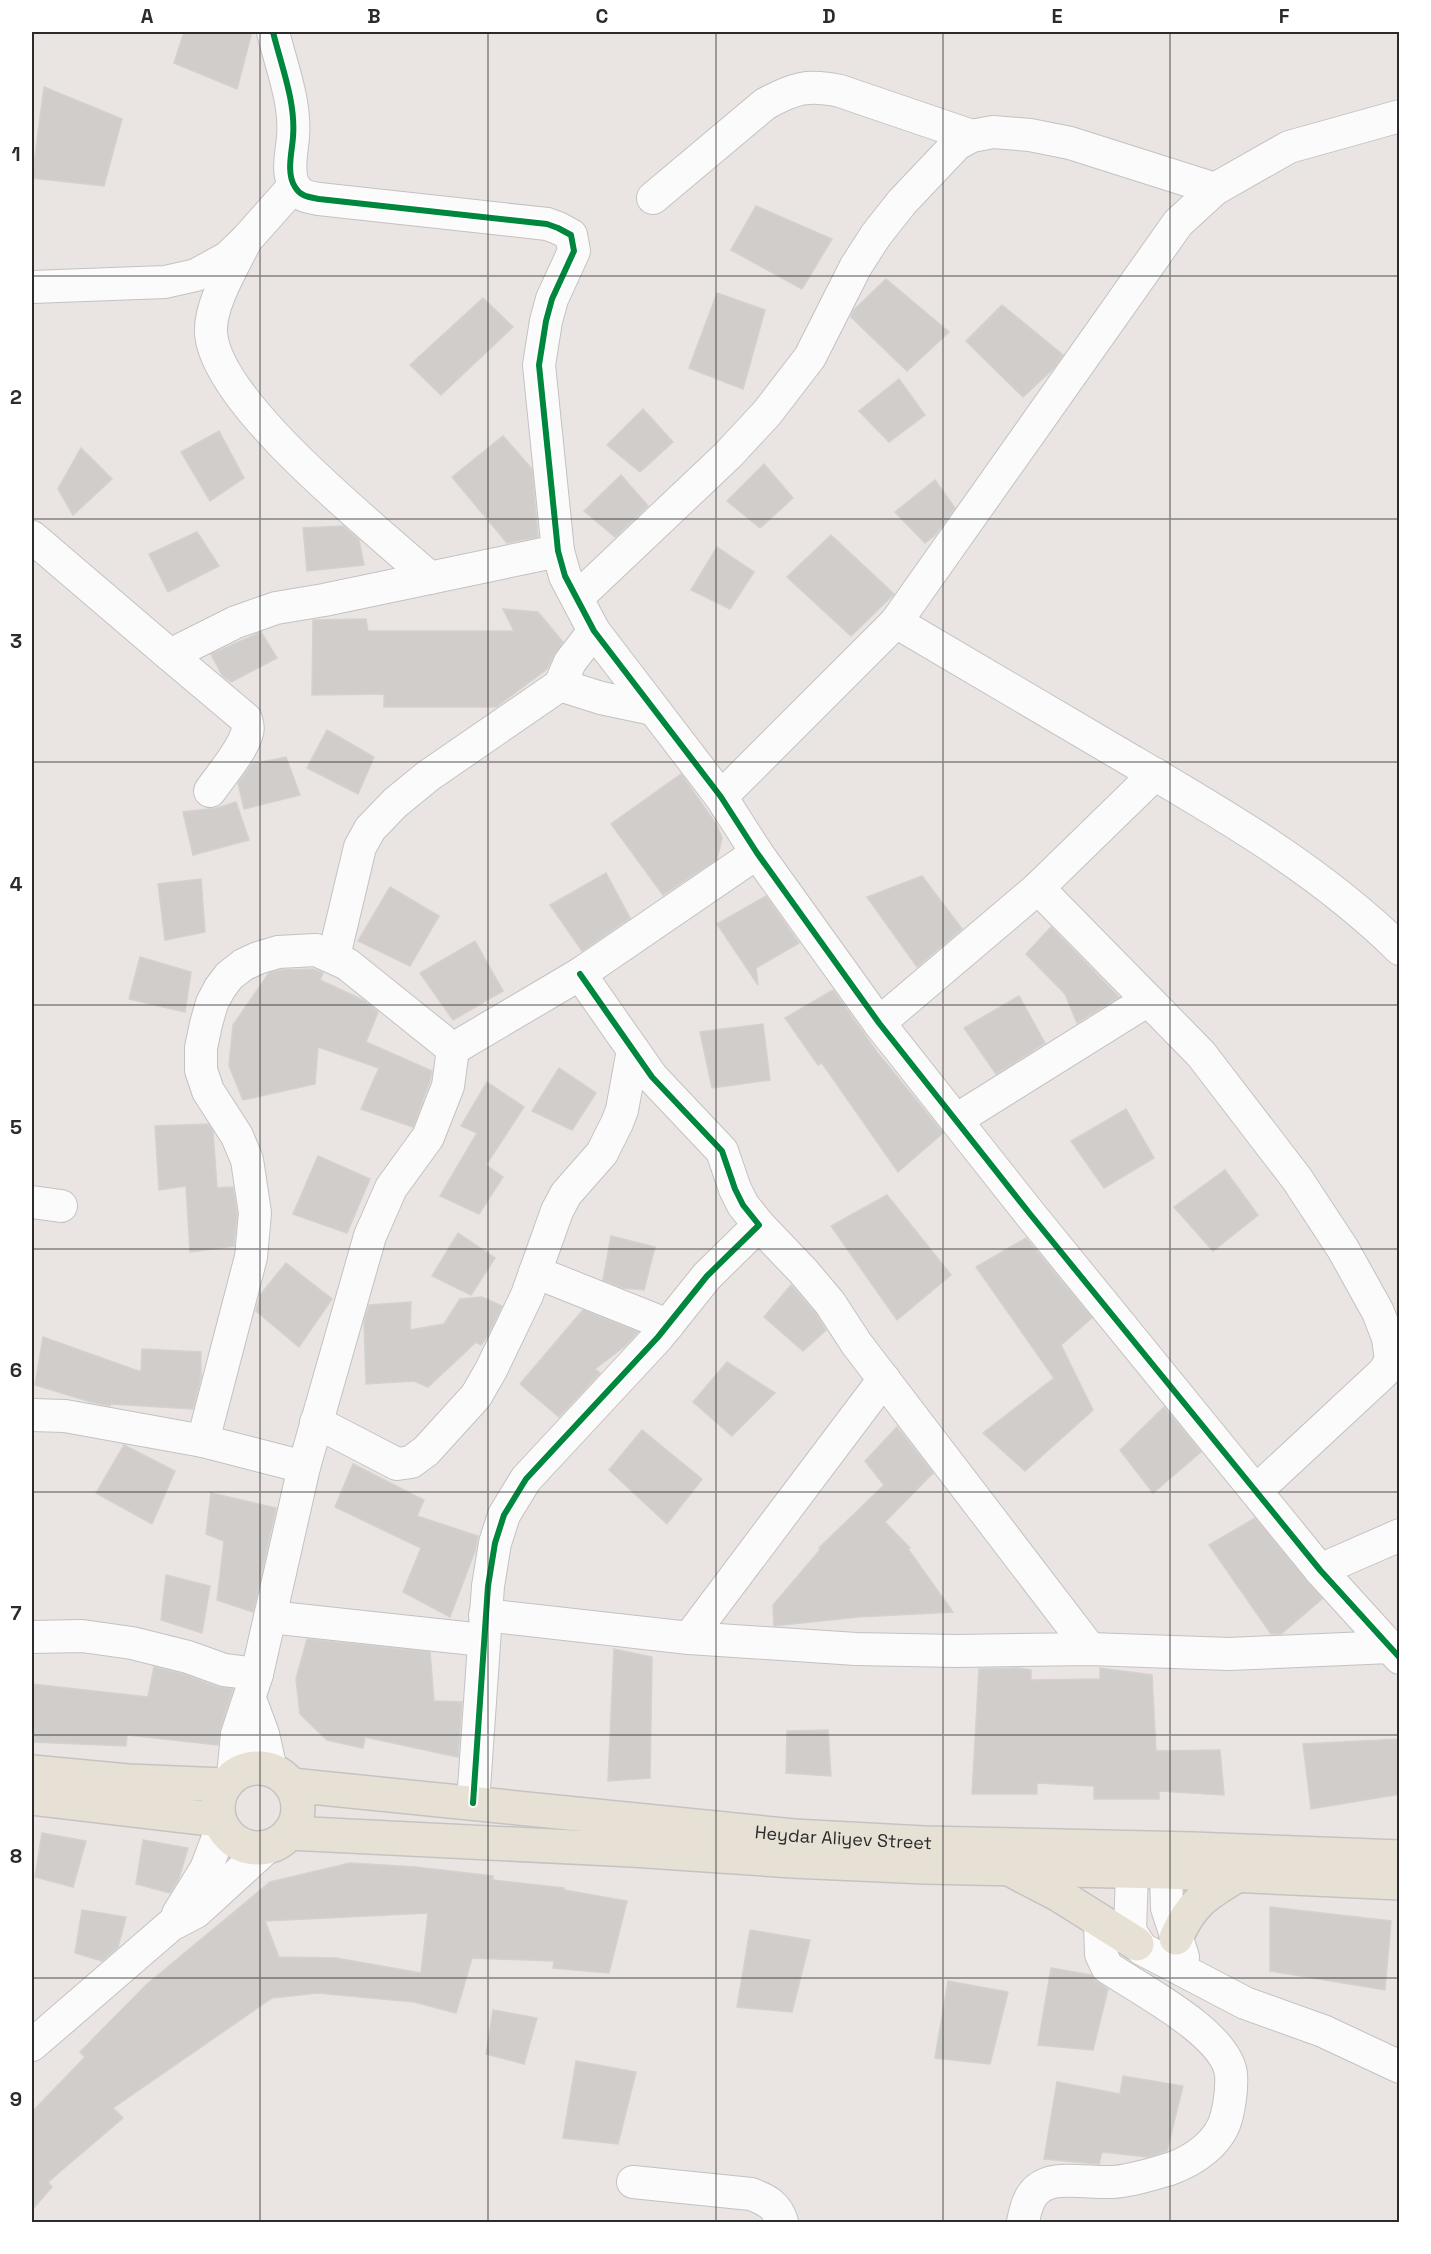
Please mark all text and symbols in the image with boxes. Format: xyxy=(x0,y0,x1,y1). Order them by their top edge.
text: A xyxy=(141,3,154,29)
text: B xyxy=(367,3,381,29)
text: C xyxy=(596,3,609,29)
text: D xyxy=(822,3,836,29)
text: E xyxy=(1051,3,1063,29)
text: F xyxy=(1279,3,1290,29)
text: 1 xyxy=(11,141,21,167)
text: 2 xyxy=(10,384,22,410)
text: 3 xyxy=(10,628,22,654)
text: 4 xyxy=(10,871,23,897)
text: 5 xyxy=(10,1114,22,1140)
text: 6 xyxy=(10,1357,22,1383)
text: 7 xyxy=(10,1600,22,1626)
street label: Heydar Aliyev Street xyxy=(754,1820,932,1854)
text: 8 xyxy=(10,1843,22,1869)
text: 9 xyxy=(10,2086,22,2112)

